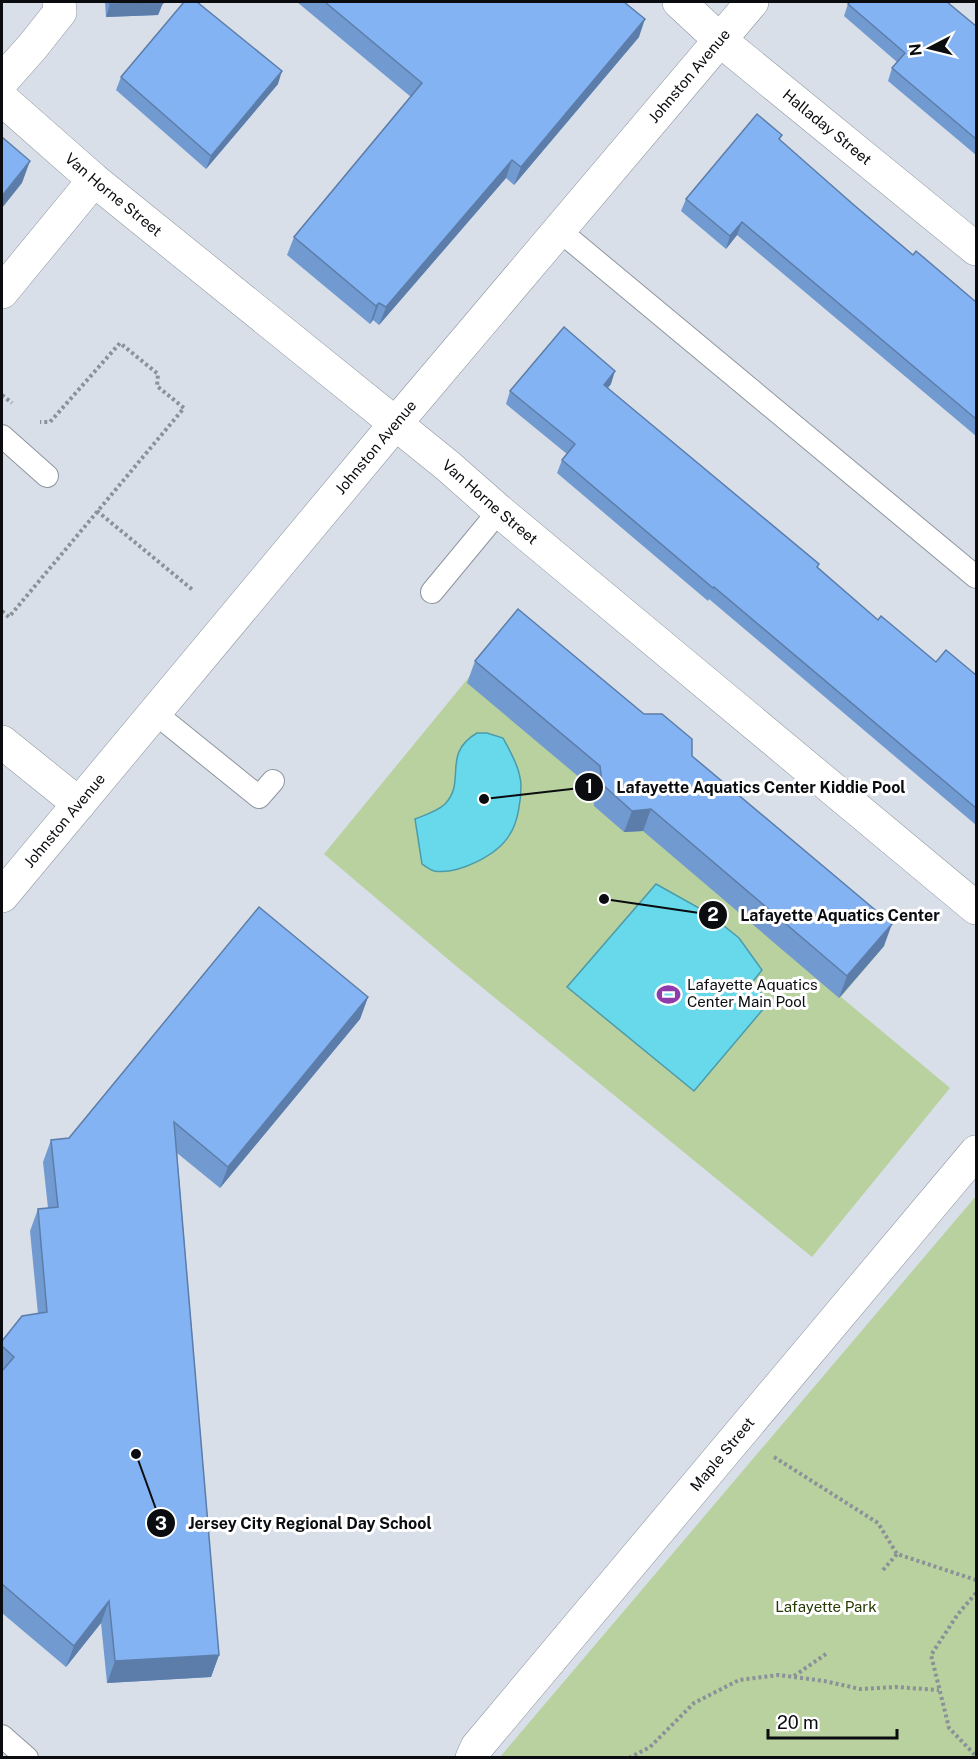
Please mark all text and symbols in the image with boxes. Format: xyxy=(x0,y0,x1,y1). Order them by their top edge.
north arrow xyxy=(900,18,960,78)
street label: Johnston Avenue xyxy=(645,26,733,126)
text: N xyxy=(905,42,926,57)
street label: Halladay Street xyxy=(780,86,875,168)
street label: Van Horne Street xyxy=(62,150,166,239)
street label: Johnston Avenue xyxy=(331,397,419,497)
street label: Van Horne Street xyxy=(439,456,541,548)
street label: Johnston Avenue xyxy=(20,770,108,871)
callout: Lafayette Aquatics Center Kiddie Pool xyxy=(574,770,918,804)
text: 1 xyxy=(585,776,593,797)
text: Lafayette Aquatics Center Kiddie Pool xyxy=(616,778,906,797)
callout: Lafayette Aquatics Center xyxy=(698,898,952,932)
text: 2 xyxy=(707,904,719,925)
text: Lafayette Aquatics Center xyxy=(740,906,940,925)
place label: Lafayette Aquatics Center Main Pool xyxy=(687,976,818,1010)
sports icon: Lafayette Aquatics Center Main Pool xyxy=(656,981,682,1007)
street label: Maple Street xyxy=(686,1414,758,1494)
callout: Jersey City Regional Day School xyxy=(146,1506,444,1540)
text: 3 xyxy=(155,1513,167,1534)
text: Jersey City Regional Day School xyxy=(188,1514,432,1533)
park label: Lafayette Park xyxy=(775,1598,877,1615)
scale bar xyxy=(768,1702,897,1740)
text: 20 m xyxy=(777,1712,819,1733)

